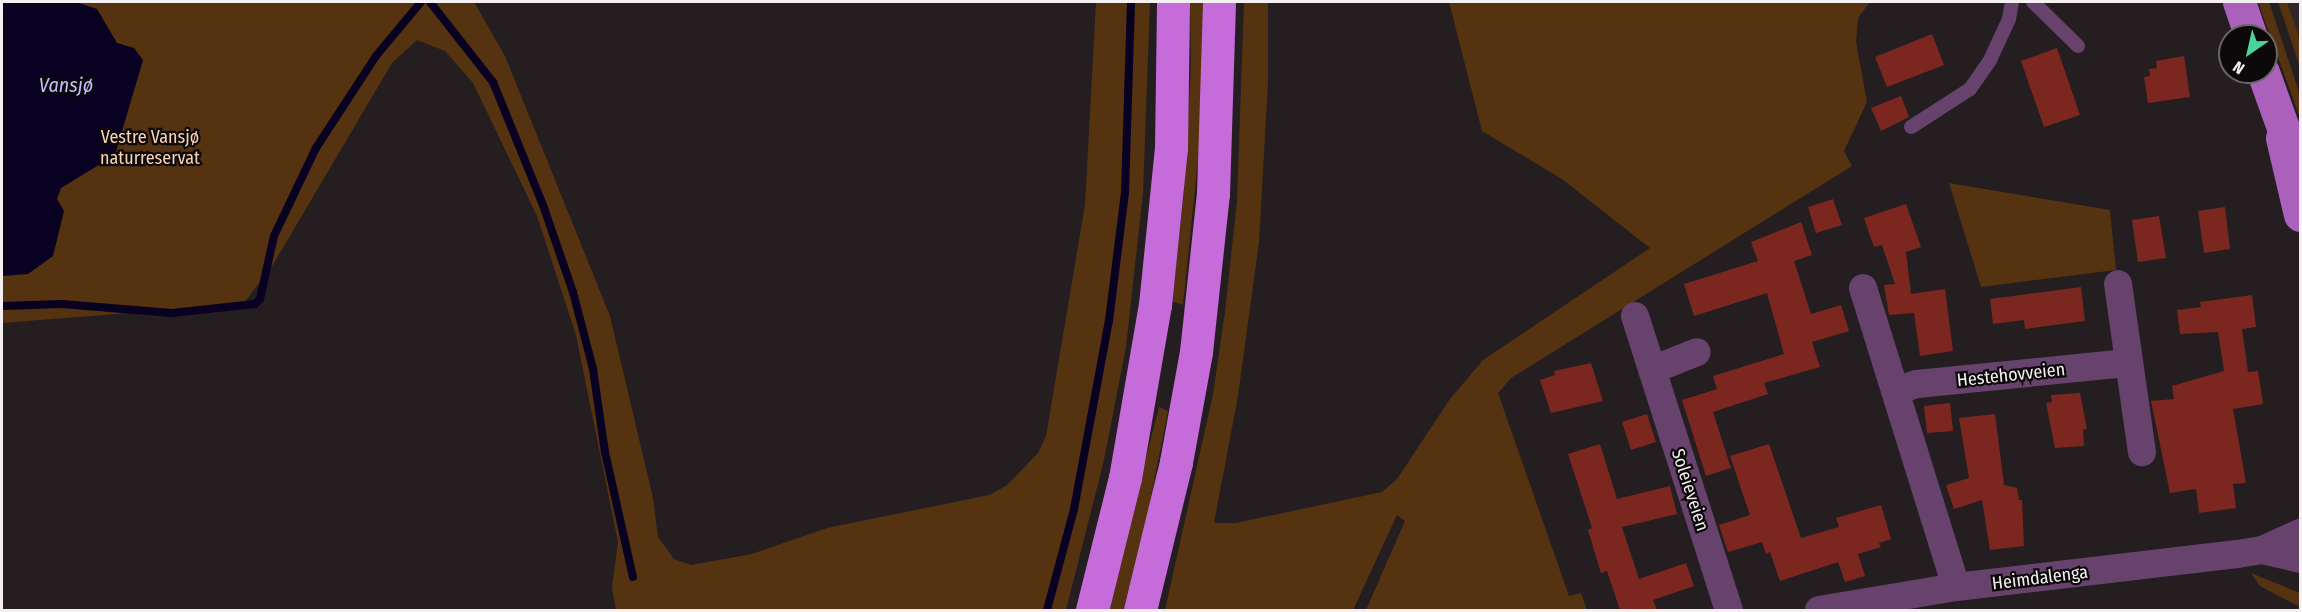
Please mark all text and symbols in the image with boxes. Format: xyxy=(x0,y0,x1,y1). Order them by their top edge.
north arrow xyxy=(2218,24,2278,84)
text: N xyxy=(2229,57,2248,78)
water label: Vansjø xyxy=(39,73,93,97)
park label: Vestre Vansjø naturreservat xyxy=(100,127,200,170)
street label: Hestehovveien xyxy=(1956,359,2066,391)
street label: Soleieveien xyxy=(1667,446,1713,534)
street label: Heimdalenga xyxy=(1991,561,2089,595)

